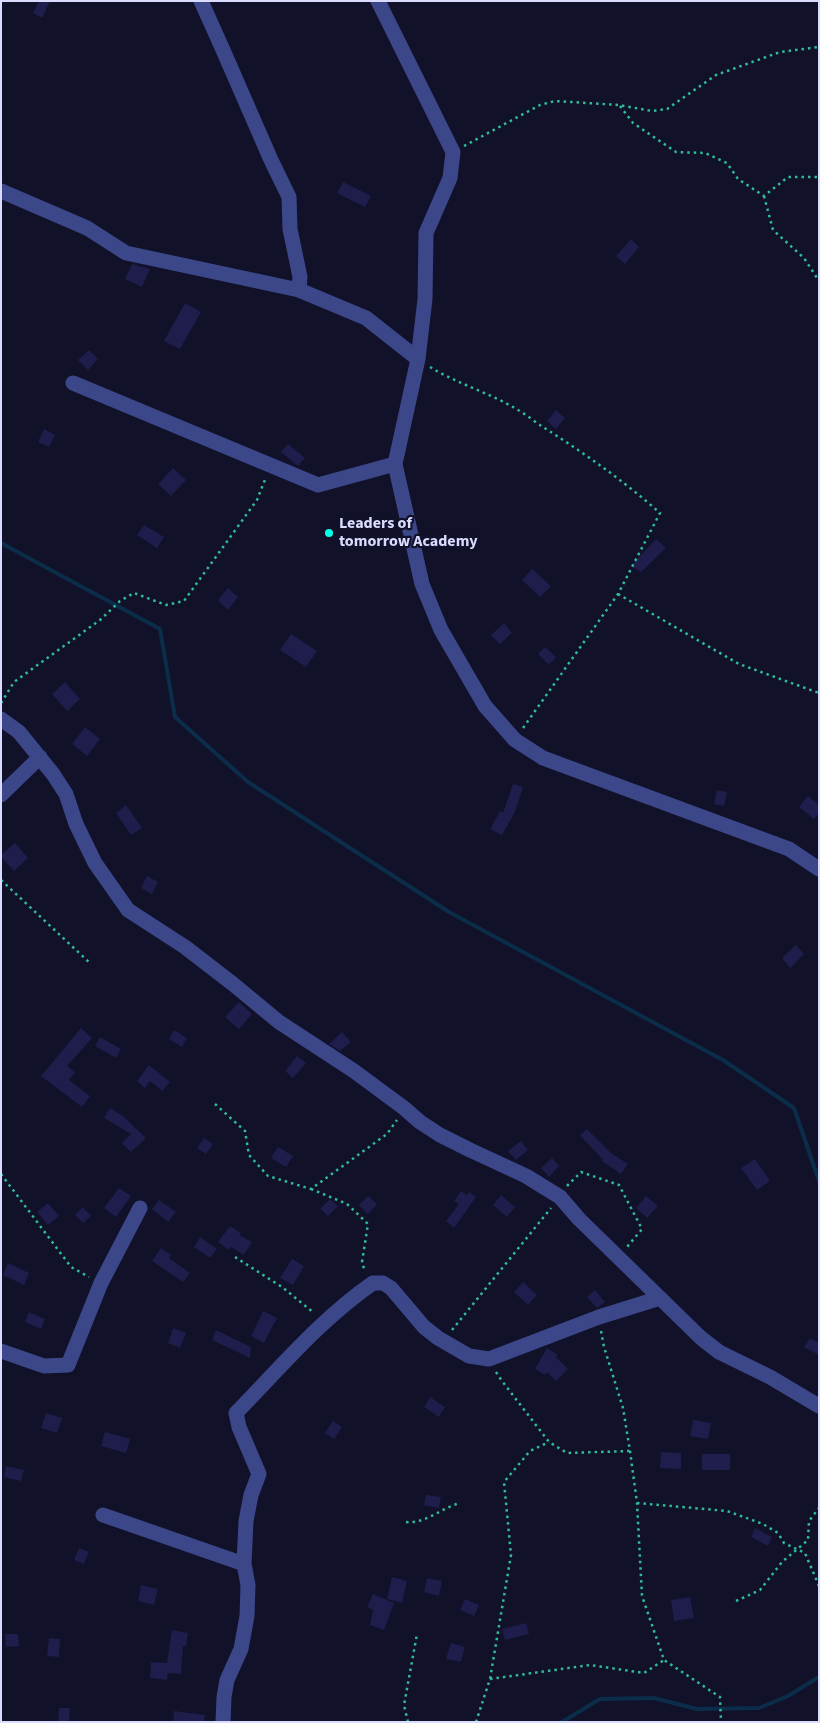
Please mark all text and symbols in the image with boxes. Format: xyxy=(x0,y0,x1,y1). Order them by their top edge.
place label: Leaders of tomorrow Academy xyxy=(339,514,478,552)
marker: Leaders of tomorrow Academy xyxy=(323,527,335,539)

